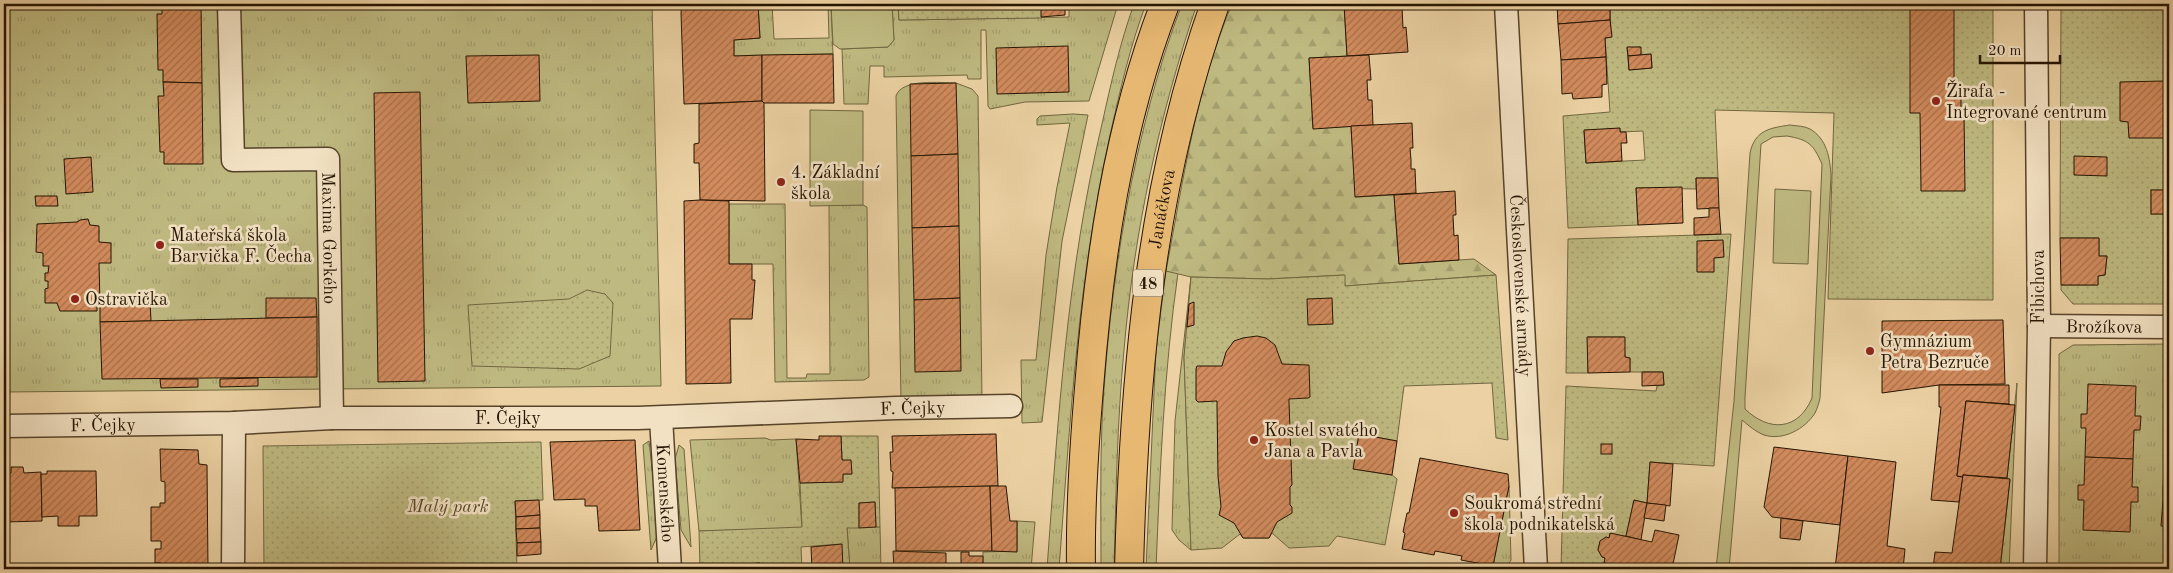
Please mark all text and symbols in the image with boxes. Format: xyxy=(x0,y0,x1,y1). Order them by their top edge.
scale bar xyxy=(1980,32,2060,64)
text: 20 m xyxy=(1988,44,2022,59)
place label: Žirafa - Integrované centrum xyxy=(1946,79,2107,122)
marker: Žirafa - Integrované centrum xyxy=(1930,95,1942,107)
place label: 4. Základní škola xyxy=(791,164,879,203)
street label: Janáčkova xyxy=(1147,168,1179,250)
street label: Maxima Gorkého xyxy=(318,172,338,304)
marker: 4. Základní škola xyxy=(775,176,787,188)
street label: Československé armády xyxy=(1506,194,1534,378)
place label: Mateřská škola Barvička F. Čecha xyxy=(170,227,312,266)
marker: Mateřská škola Barvička F. Čecha xyxy=(154,239,166,251)
street label: Fibichova xyxy=(2030,250,2048,324)
road number: 48 xyxy=(1133,270,1163,296)
place label: Ostravička xyxy=(85,291,168,309)
marker: Ostravička xyxy=(69,293,81,305)
street label: Brožíkova xyxy=(2065,318,2143,337)
place label: Gymnázium Petra Bezruče xyxy=(1880,333,1989,372)
marker: Gymnázium Petra Bezruče xyxy=(1864,345,1876,357)
street label: F. Čejky xyxy=(879,395,946,419)
street label: F. Čejky xyxy=(475,405,541,428)
street label: F. Čejky xyxy=(70,412,137,435)
place label: Kostel svatého Jana a Pavla xyxy=(1264,422,1378,461)
marker: Kostel svatého Jana a Pavla xyxy=(1248,434,1260,446)
street label: Komenského xyxy=(653,443,676,543)
place label: Soukromá střední škola podnikatelská xyxy=(1464,495,1615,534)
park label: Malý park xyxy=(406,498,489,516)
marker: Soukromá střední škola podnikatelská xyxy=(1448,507,1460,519)

